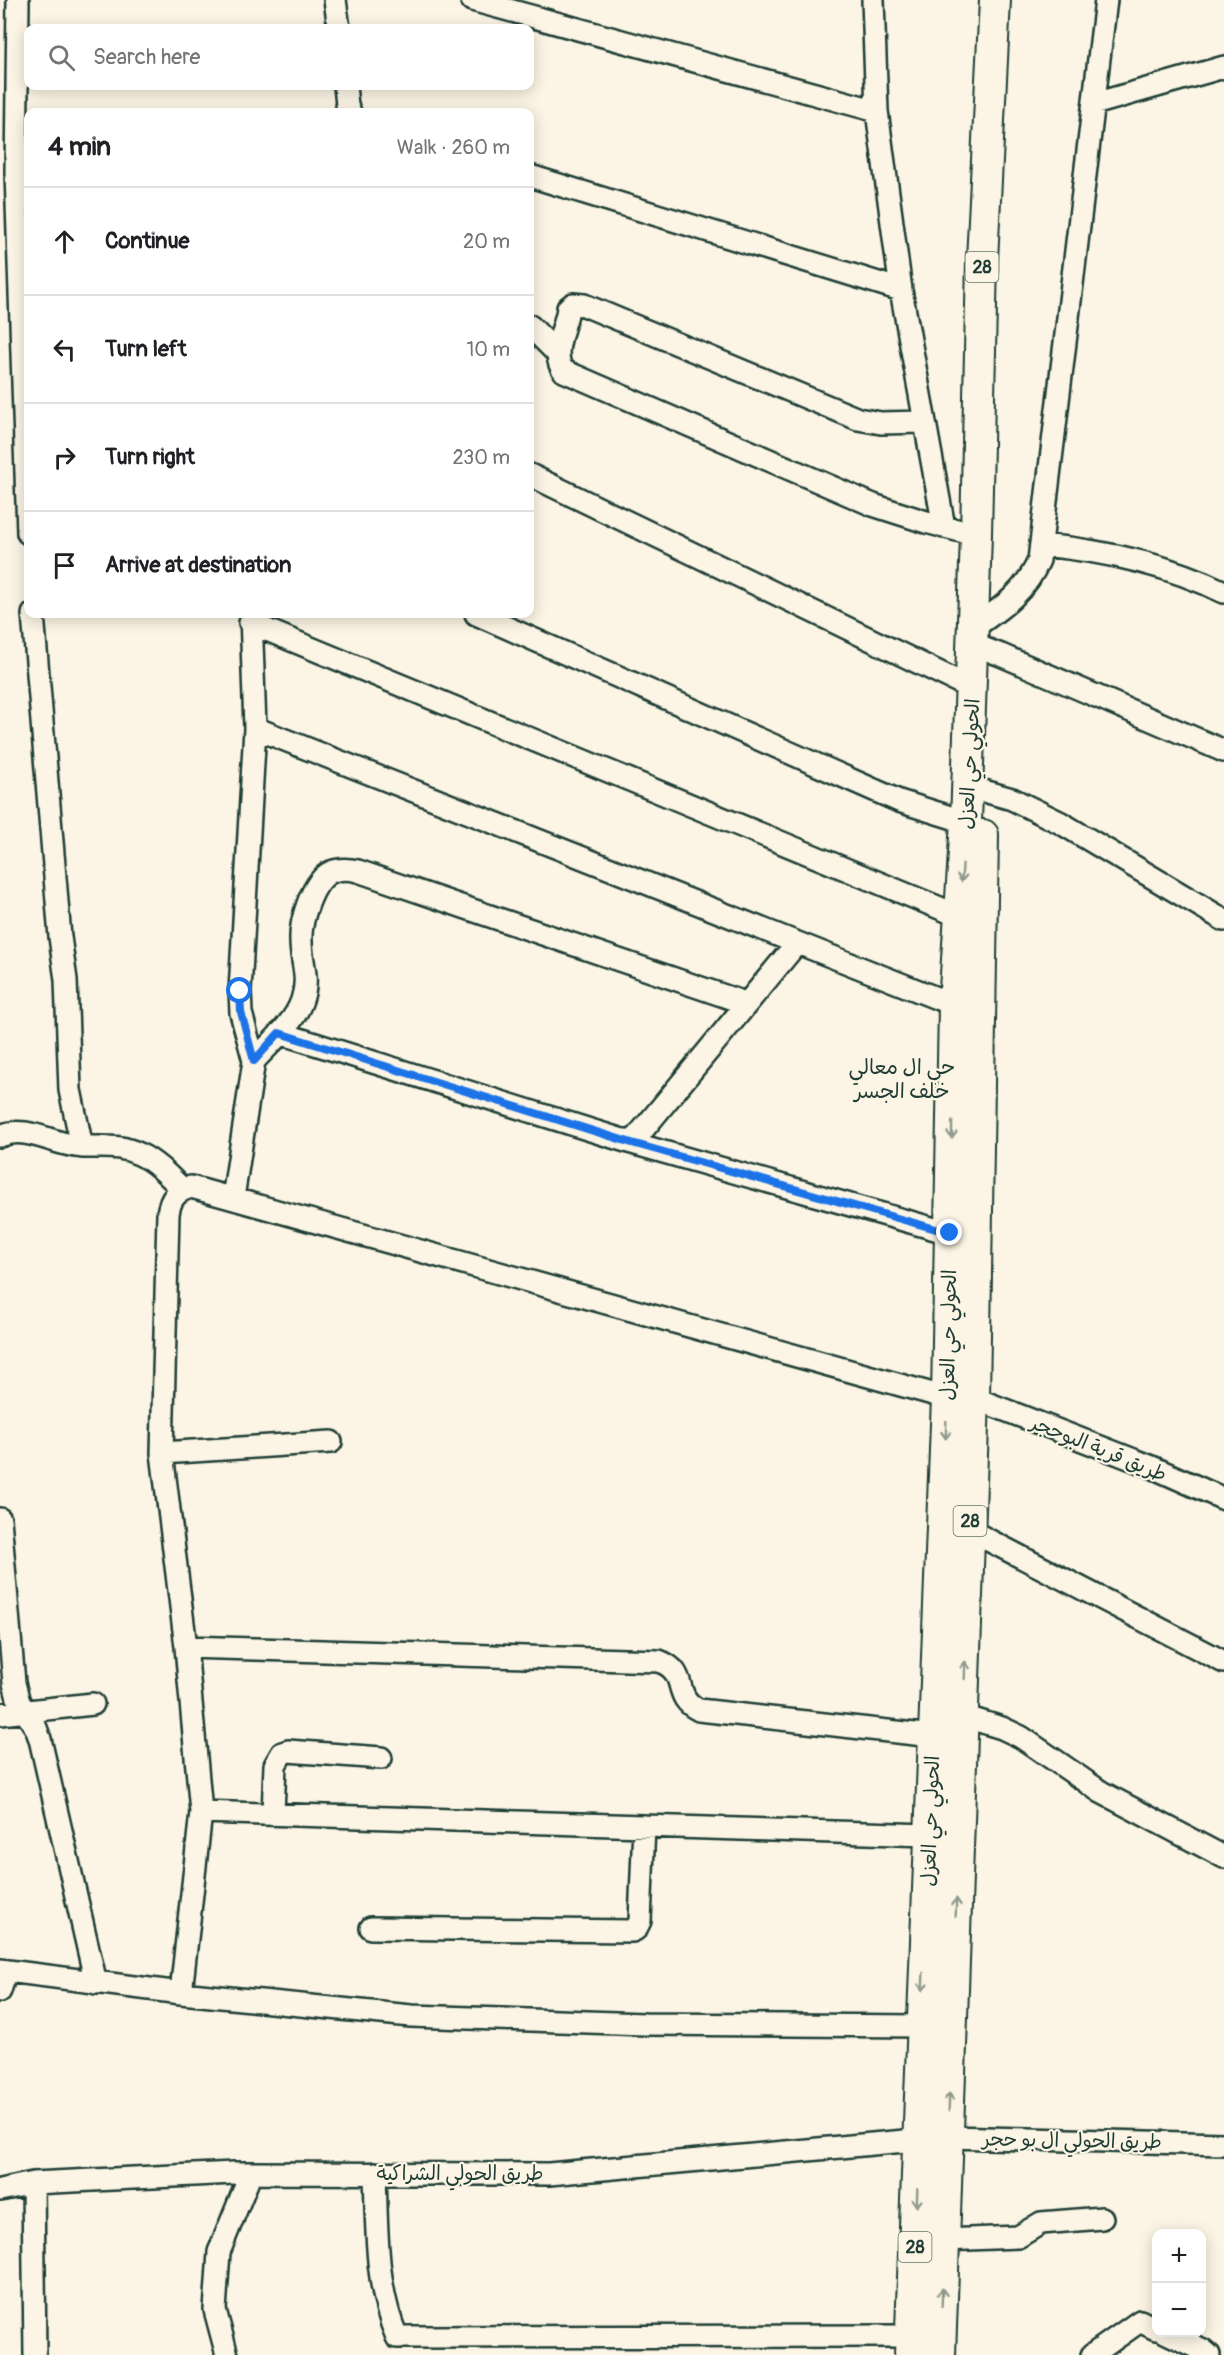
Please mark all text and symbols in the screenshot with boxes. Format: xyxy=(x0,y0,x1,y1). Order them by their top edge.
search box xyxy=(24,24,534,90)
icon: search xyxy=(45,41,78,74)
text: Search here xyxy=(93,43,200,71)
text: 4 min xyxy=(48,131,111,163)
text: Walk · 260 m xyxy=(397,135,510,160)
icon: ahead xyxy=(48,225,81,258)
text: Continue xyxy=(105,227,189,255)
text: 20 m xyxy=(463,229,510,254)
road number: 28 xyxy=(966,252,998,282)
icon: left xyxy=(48,333,81,366)
text: Turn left xyxy=(105,335,187,363)
text: 10 m xyxy=(466,337,510,362)
icon: right xyxy=(48,441,81,474)
text: Turn right xyxy=(105,443,195,471)
text: 230 m xyxy=(453,445,510,470)
icon: arrive xyxy=(48,549,81,582)
text: Arrive at destination xyxy=(105,551,291,579)
street label: الحولي حي العزل xyxy=(954,698,990,830)
one-way arrow xyxy=(956,862,967,882)
route start xyxy=(226,977,252,1003)
district label: حي ال معالي خلف الجسر xyxy=(849,1054,955,1105)
one-way arrow xyxy=(946,1120,957,1140)
route end xyxy=(936,1219,962,1245)
street label: الحولي حي العزل xyxy=(935,1269,967,1401)
street label: طريق قرية البوحجر xyxy=(1025,1409,1170,1487)
one-way arrow xyxy=(940,1420,951,1440)
road number: 28 xyxy=(954,1506,986,1536)
one-way arrow xyxy=(959,1660,970,1680)
street label: الحولي حي العزل xyxy=(916,1755,950,1887)
one-way arrow xyxy=(951,1897,962,1917)
one-way arrow xyxy=(918,1971,929,1991)
one-way arrow xyxy=(944,2092,955,2112)
street label: طريق الحولي ال بو حجر xyxy=(980,2126,1162,2160)
street label: طريق الحولي الشراكية xyxy=(376,2161,544,2191)
one-way arrow xyxy=(911,2187,922,2207)
map controls xyxy=(1152,2229,1206,2337)
button: + xyxy=(1152,2229,1206,2283)
road number: 28 xyxy=(898,2232,932,2262)
button: − xyxy=(1152,2283,1206,2337)
one-way arrow xyxy=(937,2287,948,2307)

